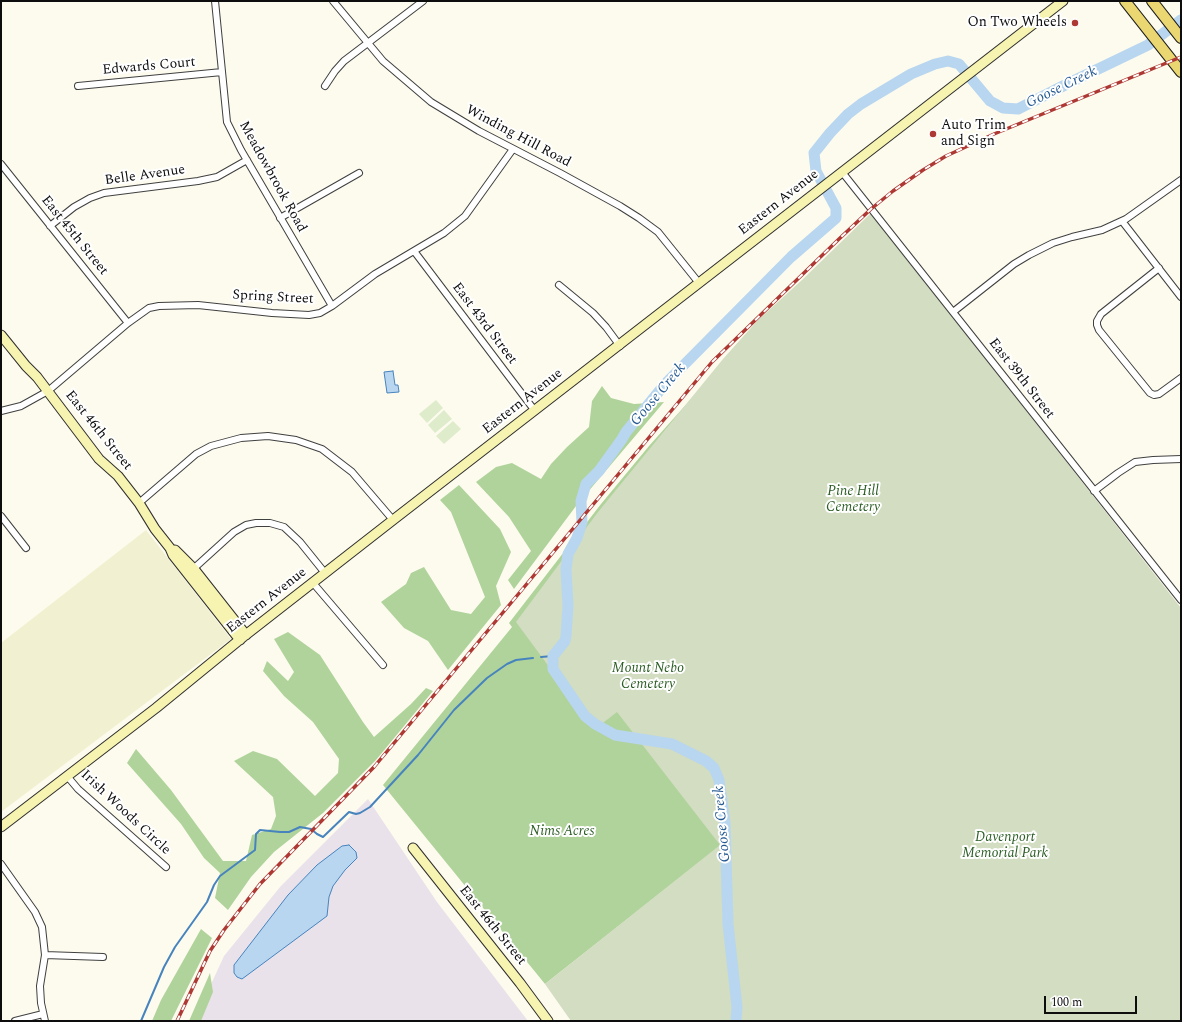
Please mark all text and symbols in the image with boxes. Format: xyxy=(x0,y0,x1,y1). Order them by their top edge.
place label: On Two Wheels xyxy=(967,15,1067,31)
marker: On Two Wheels xyxy=(1070,18,1080,28)
street label: Edwards Court xyxy=(102,55,196,79)
water label: Goose Creek xyxy=(1024,63,1100,113)
street label: Winding Hill Road xyxy=(463,102,573,172)
street label: Meadowbrook Road xyxy=(234,118,310,236)
place label: Auto Trim and Sign xyxy=(941,118,1006,150)
marker: Auto Trim and Sign xyxy=(928,129,938,139)
street label: Belle Avenue xyxy=(104,162,186,190)
street label: Eastern Avenue xyxy=(736,167,822,239)
street label: East 45th Street xyxy=(37,193,111,279)
street label: East 43rd Street xyxy=(448,280,520,368)
street label: Spring Street xyxy=(232,287,314,309)
street label: East 39th Street xyxy=(984,335,1058,423)
water label: Goose Creek xyxy=(627,360,691,430)
street label: Eastern Avenue xyxy=(480,366,566,438)
street label: East 46th Street xyxy=(61,388,135,474)
park label: Pine Hill Cemetery xyxy=(826,484,880,516)
street label: Eastern Avenue xyxy=(224,565,310,637)
park label: Mount Nebo Cemetery xyxy=(612,661,684,694)
street label: Irish Woods Circle xyxy=(77,767,173,859)
water label: Goose Creek xyxy=(711,785,735,863)
park label: Nims Acres xyxy=(530,824,594,840)
park label: Davenport Memorial Park xyxy=(962,830,1048,862)
street label: East 46th Street xyxy=(455,883,529,969)
scale bar xyxy=(1046,988,1139,1014)
text: 100 m xyxy=(1051,993,1082,1012)

